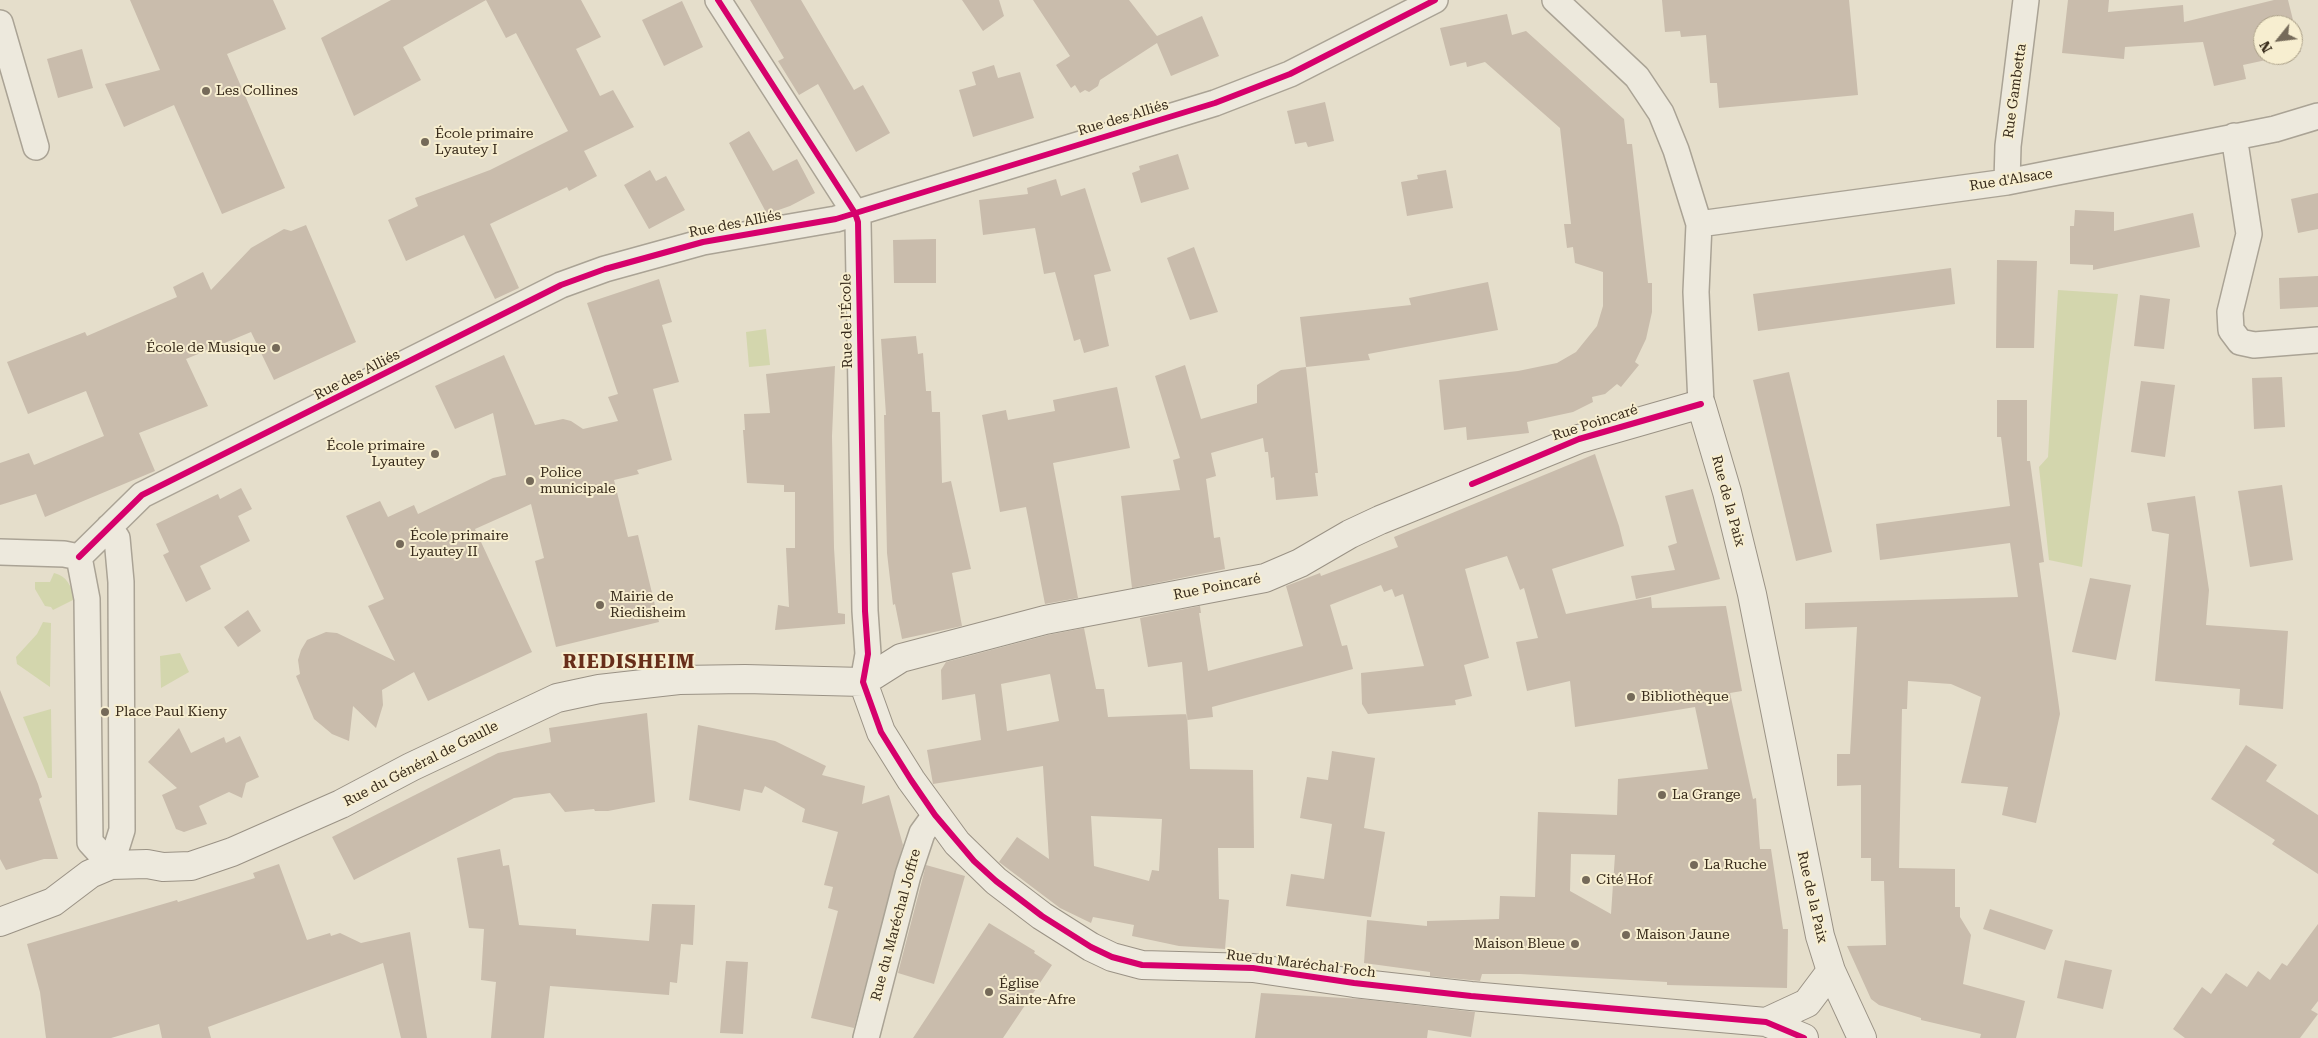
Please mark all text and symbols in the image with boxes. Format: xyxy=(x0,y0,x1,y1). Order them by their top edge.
north arrow xyxy=(2253,15,2303,65)
text: N xyxy=(2256,38,2275,55)
street label: Rue Gambetta xyxy=(2000,43,2030,139)
place label: Les Collines xyxy=(216,83,298,99)
marker: Les Collines xyxy=(200,85,212,97)
street label: Rue des Alliés xyxy=(1076,96,1170,140)
place label: École primaire Lyautey I xyxy=(435,126,534,158)
marker: École primaire Lyautey I xyxy=(419,136,431,148)
street label: Rue d'Alsace xyxy=(1968,165,2054,195)
street label: Rue des Alliés xyxy=(687,207,783,241)
street label: Rue de l'École xyxy=(838,273,856,369)
place label: École de Musique xyxy=(146,340,266,356)
marker: École de Musique xyxy=(270,342,282,354)
street label: Rue des Alliés xyxy=(311,346,403,404)
street label: Rue Poincaré xyxy=(1550,401,1640,445)
place label: École primaire Lyautey xyxy=(326,438,425,471)
marker: École primaire Lyautey xyxy=(429,448,441,460)
street label: Rue de la Paix xyxy=(1708,453,1748,549)
place label: Police municipale xyxy=(540,465,616,498)
marker: Police municipale xyxy=(524,475,536,487)
place label: École primaire Lyautey II xyxy=(410,528,509,560)
marker: École primaire Lyautey II xyxy=(394,538,406,550)
street label: Rue Poincaré xyxy=(1172,570,1262,604)
place label: Mairie de Riedisheim xyxy=(610,589,686,622)
marker: Mairie de Riedisheim xyxy=(594,599,606,611)
district label: RIEDISHEIM xyxy=(561,651,697,673)
place label: Bibliothèque xyxy=(1641,689,1729,705)
marker: Bibliothèque xyxy=(1625,691,1637,703)
place label: Place Paul Kieny xyxy=(115,704,227,720)
marker: Place Paul Kieny xyxy=(99,706,111,718)
street label: Rue du Général de Gaulle xyxy=(341,718,501,810)
place label: La Grange xyxy=(1672,787,1740,803)
marker: La Grange xyxy=(1656,789,1668,801)
street label: Rue du Maréchal Joffre xyxy=(868,847,924,1003)
street label: Rue de la Paix xyxy=(1793,849,1831,945)
place label: La Ruche xyxy=(1704,857,1767,873)
marker: La Ruche xyxy=(1688,859,1700,871)
place label: Cité Hof xyxy=(1596,872,1652,888)
marker: Cité Hof xyxy=(1580,874,1592,886)
place label: Maison Jaune xyxy=(1636,927,1730,943)
marker: Maison Jaune xyxy=(1620,929,1632,941)
place label: Maison Bleue xyxy=(1474,936,1565,952)
marker: Maison Bleue xyxy=(1569,938,1581,950)
street label: Rue du Maréchal Foch xyxy=(1225,946,1377,982)
place label: Église Sainte-Afre xyxy=(999,976,1076,1009)
marker: Église Sainte-Afre xyxy=(983,986,995,998)

